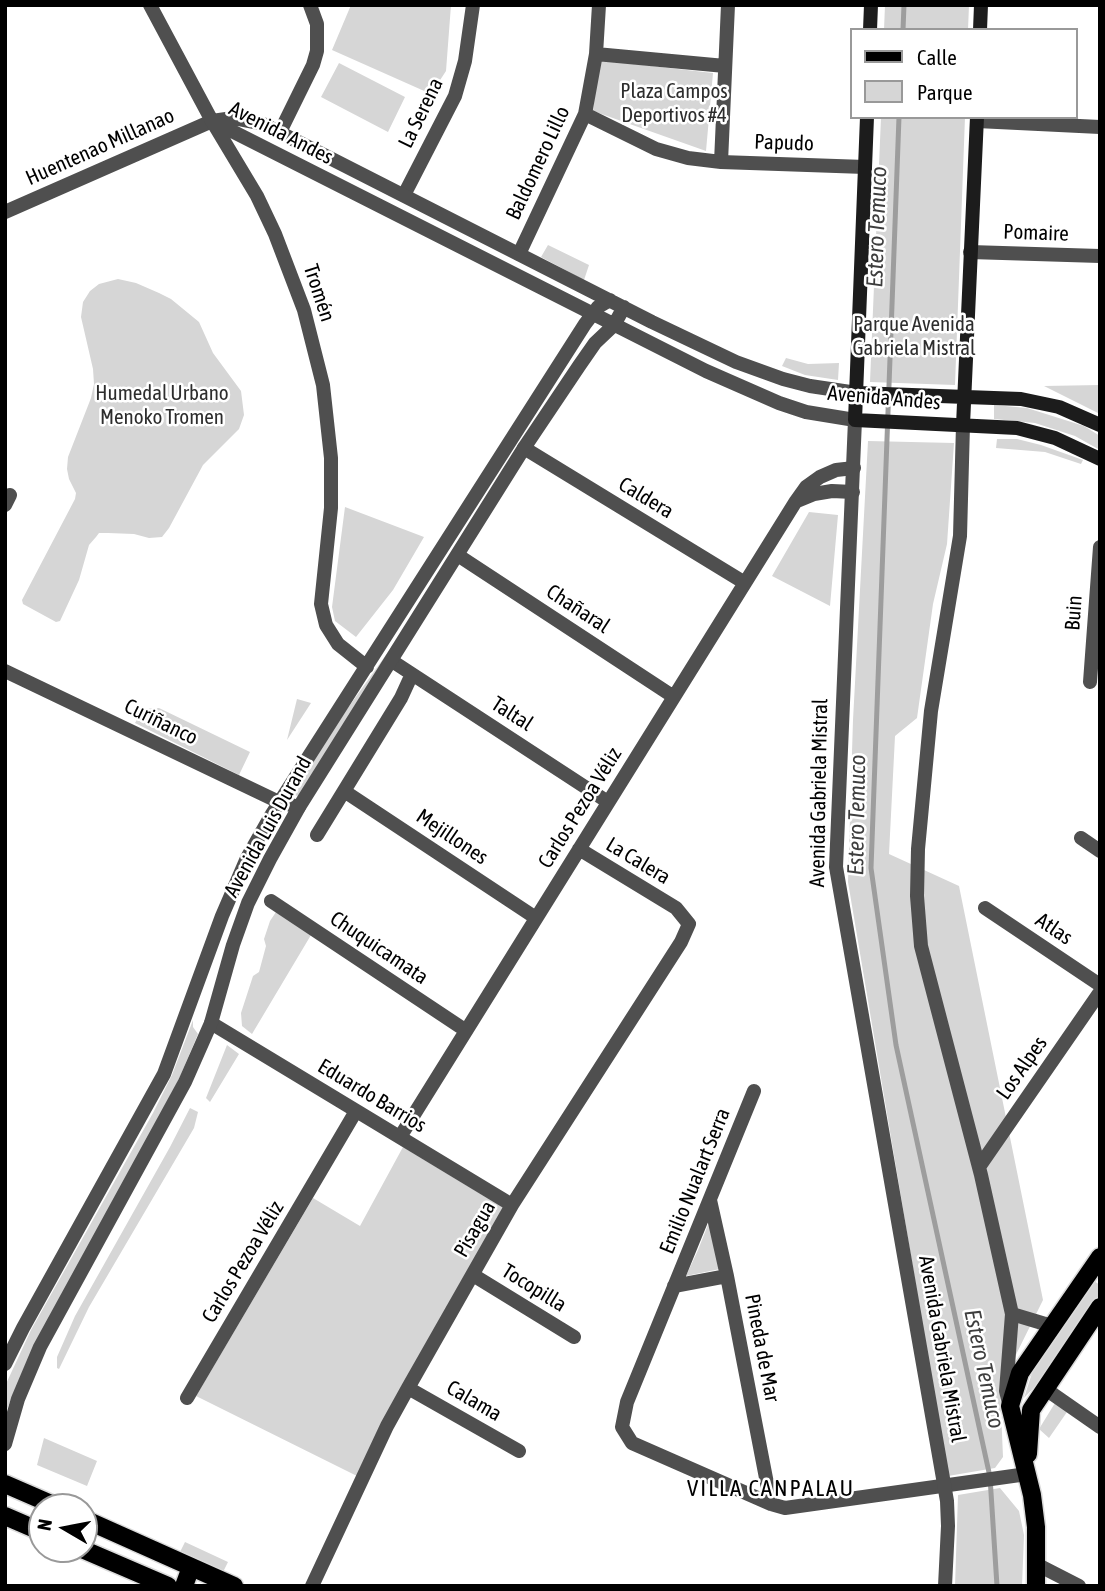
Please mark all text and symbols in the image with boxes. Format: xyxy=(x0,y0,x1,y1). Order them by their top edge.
legend xyxy=(850,28,1077,119)
text: Calle xyxy=(917,45,957,69)
street label: La Serena xyxy=(393,74,449,152)
park label: Plaza Campos Deportivos #4 xyxy=(620,78,728,128)
text: Parque xyxy=(917,80,972,104)
street label: Avenida Andes xyxy=(225,96,337,170)
street label: Baldomero Lillo xyxy=(501,102,575,224)
street label: Huentenao Millanao xyxy=(22,103,178,191)
street label: Papudo xyxy=(754,129,814,157)
water label: Estero Temuco xyxy=(861,166,893,288)
street label: Pomaire xyxy=(1003,219,1069,247)
street label: Tromén xyxy=(298,261,340,325)
park label: Parque Avenida Gabriela Mistral xyxy=(852,311,976,361)
park label: Humedal Urbano Menoko Tromen xyxy=(95,380,229,430)
street label: Avenida Andes xyxy=(826,381,942,415)
street label: Caldera xyxy=(614,472,678,524)
street label: Chañaral xyxy=(542,579,614,639)
street label: Buin xyxy=(1060,595,1088,631)
street label: Taltal xyxy=(486,691,538,737)
street label: Curiñanco xyxy=(120,693,202,751)
street label: Avenida Gabriela Mistral xyxy=(805,698,833,888)
street label: Carlos Pezoa Véliz xyxy=(533,743,627,873)
street label: Avenida Luis Durand xyxy=(219,752,317,902)
water label: Estero Temuco xyxy=(842,754,872,876)
street label: Mejillones xyxy=(411,804,493,870)
street label: La Calera xyxy=(601,832,675,890)
street label: Chuquicamata xyxy=(325,906,433,990)
street label: Atlas xyxy=(1031,908,1077,950)
street label: Los Alpes xyxy=(991,1032,1053,1104)
street label: Eduardo Barrios xyxy=(313,1054,431,1138)
street label: Emilio Nualart Serra xyxy=(654,1105,736,1257)
street label: Pisagua xyxy=(449,1196,501,1262)
street label: Carlos Pezoa Véliz xyxy=(197,1197,289,1327)
street label: Avenida Gabriela Mistral xyxy=(913,1254,971,1444)
street label: Tocopilla xyxy=(497,1258,571,1318)
street label: Pineda de Mar xyxy=(739,1292,785,1404)
water label: Estero Temuco xyxy=(958,1307,1010,1431)
street label: Calama xyxy=(442,1375,506,1427)
district label: VILLA CANPALAU xyxy=(689,1475,853,1503)
north arrow xyxy=(28,1493,98,1563)
text: N xyxy=(32,1517,56,1532)

